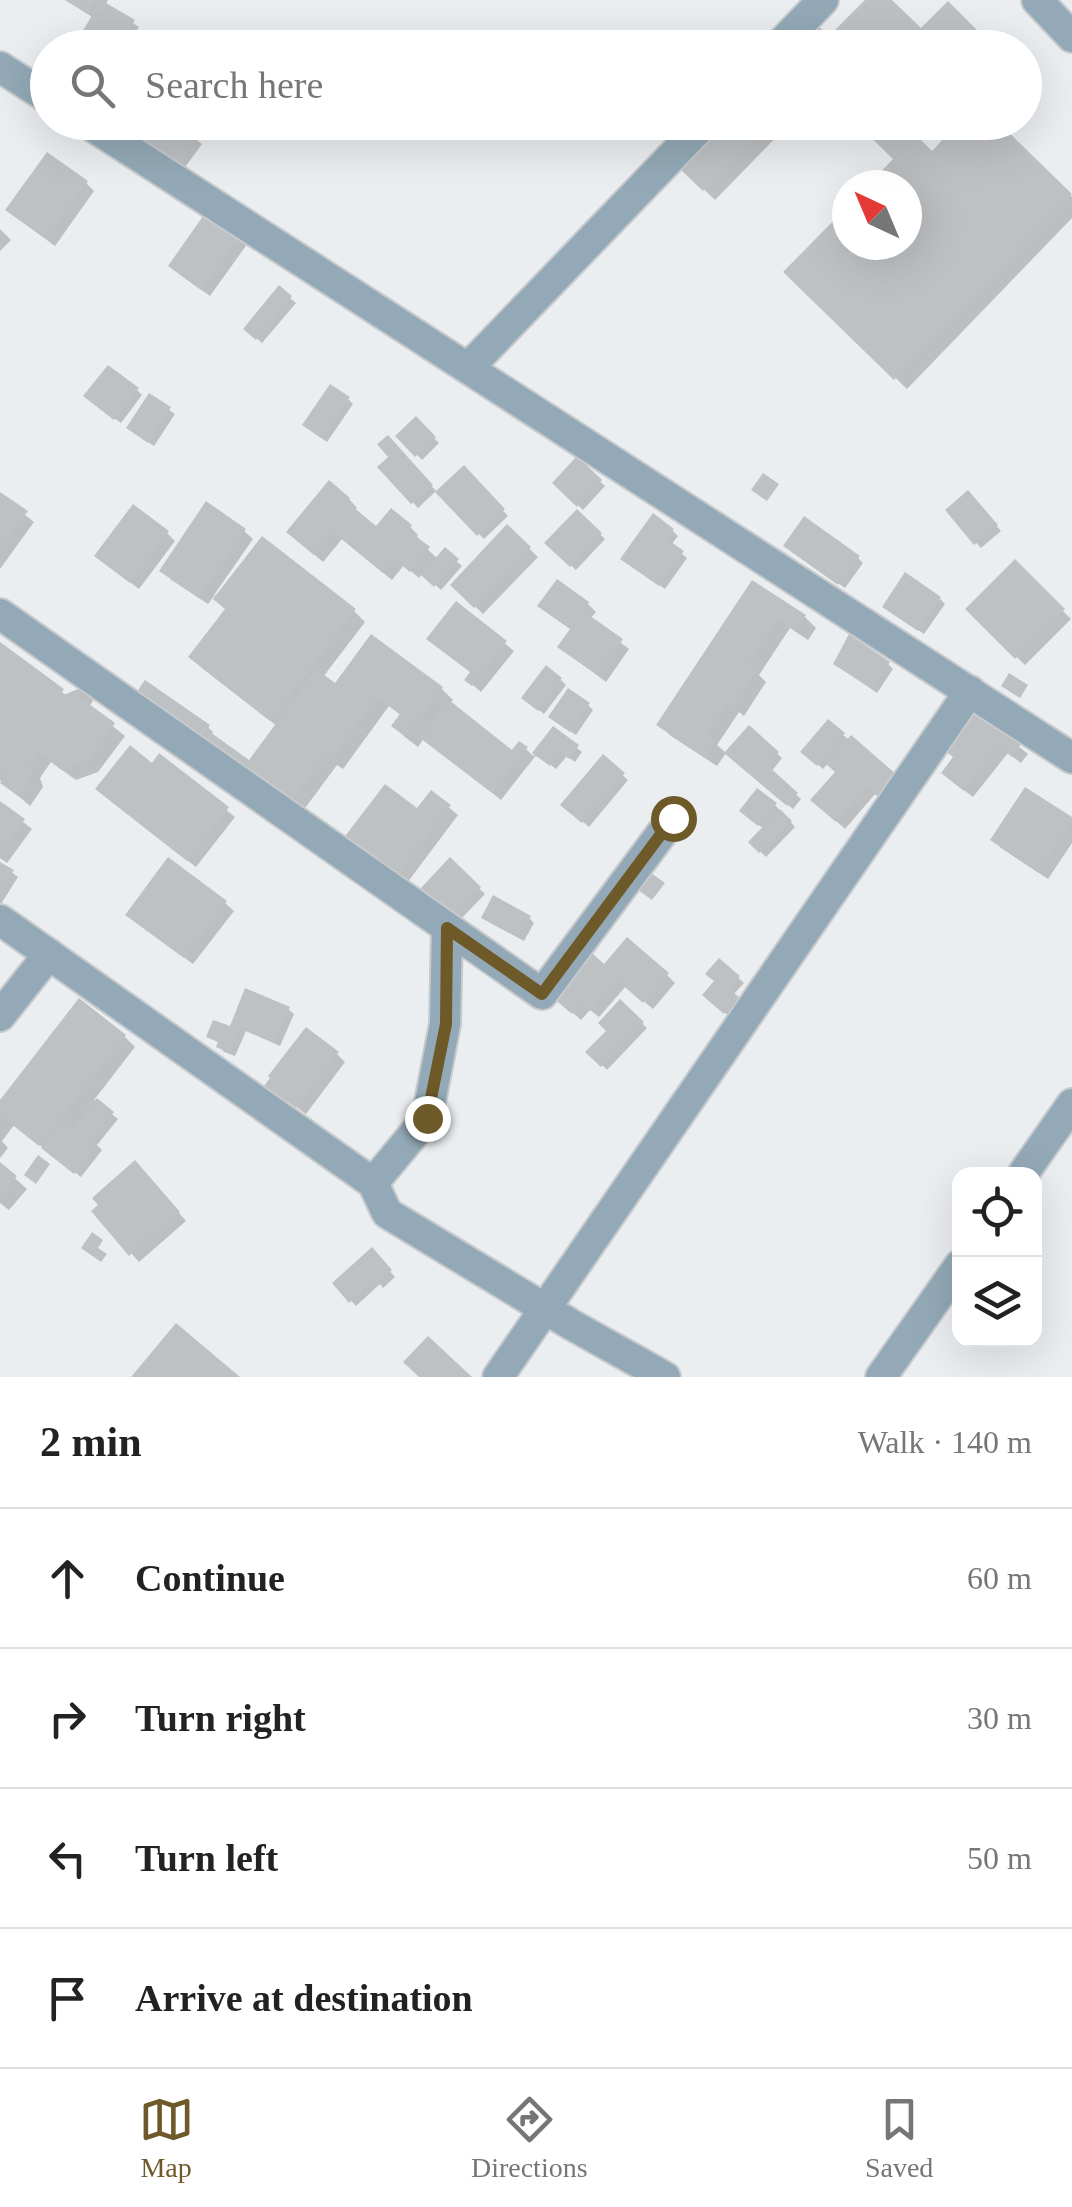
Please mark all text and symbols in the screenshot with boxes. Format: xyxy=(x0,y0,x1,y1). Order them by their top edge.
search box xyxy=(30,30,1042,140)
icon: search xyxy=(65,58,120,113)
text: Search here xyxy=(145,64,323,106)
north arrow xyxy=(832,170,922,260)
route start xyxy=(651,796,697,842)
route end xyxy=(405,1096,451,1142)
map controls xyxy=(952,1167,1042,1347)
button: locate xyxy=(952,1167,1042,1257)
button: layers xyxy=(952,1257,1042,1347)
text: 2 min xyxy=(40,1419,142,1465)
text: Walk · 140 m xyxy=(858,1424,1032,1460)
icon: ahead xyxy=(40,1551,95,1606)
text: Continue xyxy=(135,1557,285,1599)
text: 60 m xyxy=(967,1560,1032,1596)
icon: right xyxy=(40,1691,95,1746)
text: Turn right xyxy=(135,1697,306,1739)
text: 30 m xyxy=(967,1700,1032,1736)
icon: left xyxy=(40,1831,95,1886)
text: Turn left xyxy=(135,1837,278,1879)
text: 50 m xyxy=(967,1840,1032,1876)
icon: arrive xyxy=(40,1971,95,2026)
text: Arrive at destination xyxy=(135,1977,473,2019)
tab: Map xyxy=(139,2092,194,2184)
tab: Directions xyxy=(471,2092,588,2184)
tab: Saved xyxy=(865,2092,933,2184)

